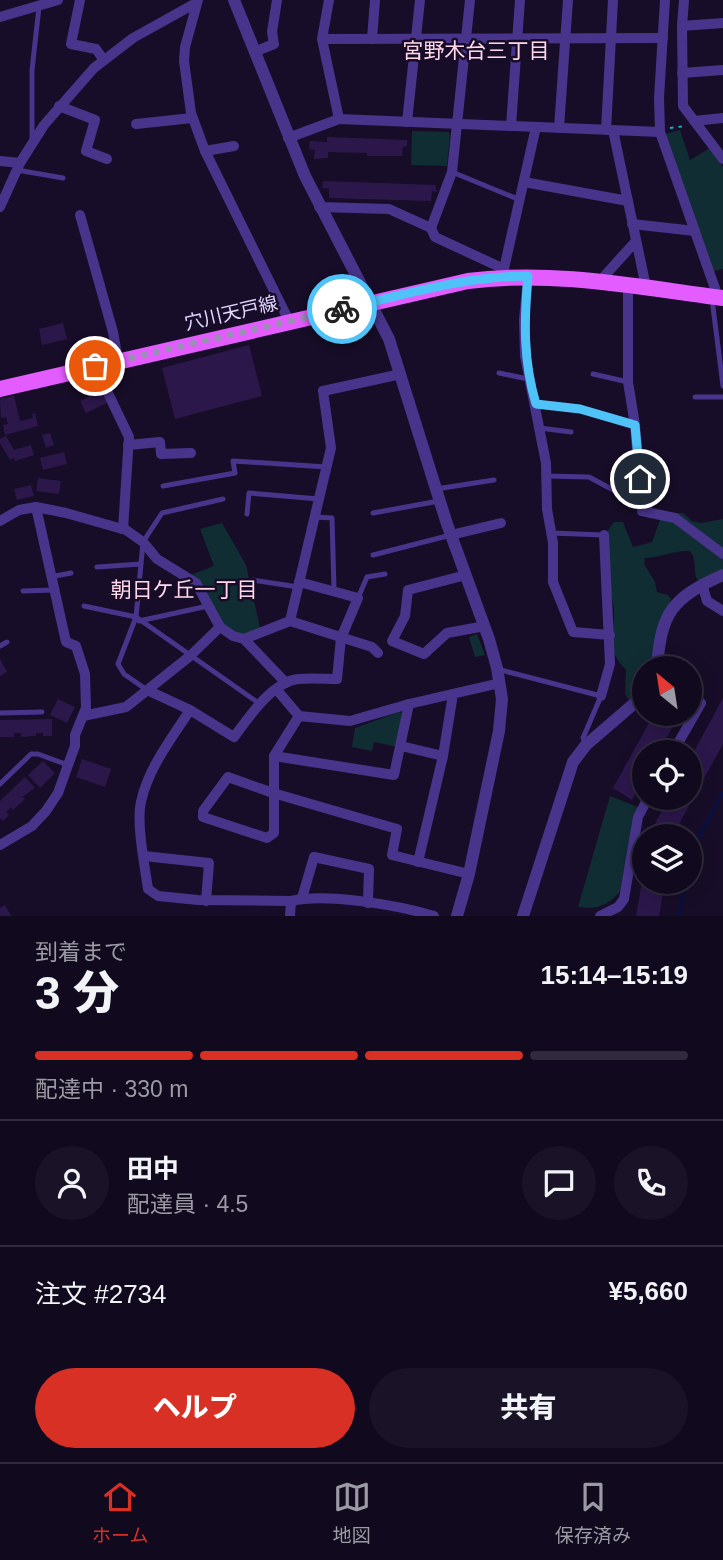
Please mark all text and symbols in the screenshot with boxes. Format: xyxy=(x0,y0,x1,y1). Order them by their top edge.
district label: 宮野木台三丁目 xyxy=(403,39,550,62)
courier xyxy=(307,274,377,344)
icon: bike xyxy=(323,290,361,328)
street label: 穴川天戸線 xyxy=(182,292,280,334)
pin xyxy=(65,336,125,396)
icon: bag xyxy=(76,347,114,385)
pin xyxy=(610,449,670,509)
icon: home xyxy=(621,460,659,498)
district label: 朝日ケ丘一丁目 xyxy=(111,578,258,601)
north arrow xyxy=(632,656,702,726)
map controls xyxy=(632,656,702,894)
button: locate xyxy=(632,740,702,810)
button: layers xyxy=(632,824,702,894)
text: 到着まで xyxy=(35,939,127,965)
text: 15:14–15:19 xyxy=(541,960,688,990)
text: 3 分 xyxy=(35,967,119,1019)
text: 配達中 · 330 m xyxy=(35,1076,188,1102)
button: person xyxy=(35,1146,109,1220)
button: chat xyxy=(522,1146,596,1220)
button: phone xyxy=(614,1146,688,1220)
text: 田中 xyxy=(127,1154,179,1184)
text: 配達員 · 4.5 xyxy=(127,1191,248,1217)
text: ¥5,660 xyxy=(608,1276,688,1306)
text: 注文 #2734 xyxy=(35,1279,167,1309)
button: ヘルプ xyxy=(35,1368,355,1448)
button: 共有 xyxy=(369,1368,688,1448)
tab: ホーム xyxy=(92,1478,149,1547)
tab: 地図 xyxy=(333,1478,371,1547)
tab: 保存済み xyxy=(555,1478,631,1547)

